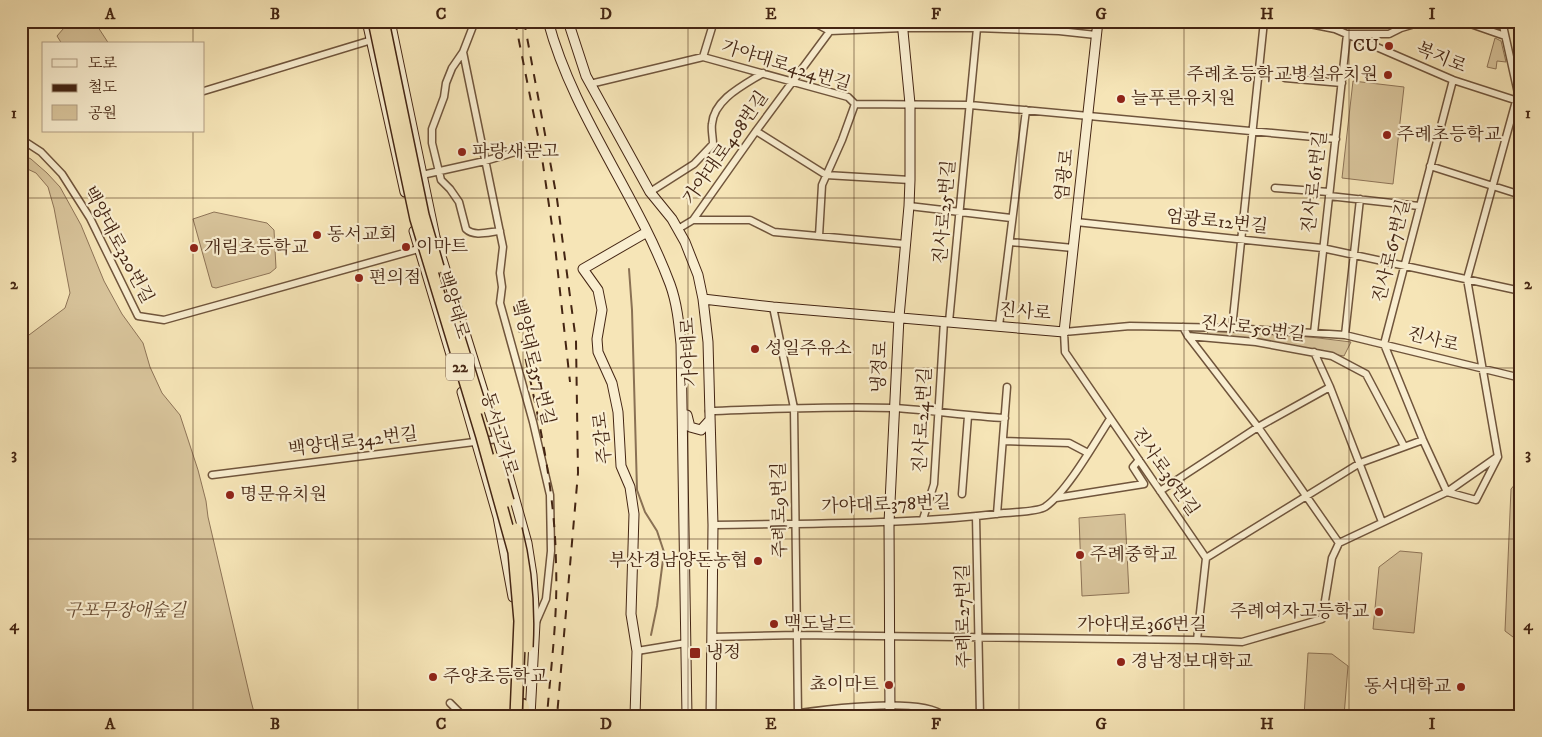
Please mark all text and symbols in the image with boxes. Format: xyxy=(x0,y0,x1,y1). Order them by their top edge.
text: A xyxy=(104,4,116,24)
text: B xyxy=(270,4,280,24)
text: C xyxy=(436,4,446,24)
text: D xyxy=(600,4,612,24)
text: E xyxy=(765,4,777,24)
text: F xyxy=(931,4,941,24)
text: G xyxy=(1095,4,1107,24)
text: H xyxy=(1260,4,1274,24)
text: I xyxy=(1429,4,1436,24)
place label: CU xyxy=(1353,35,1379,57)
street label: 가야대로424번길 xyxy=(719,36,853,96)
street label: 복지로 xyxy=(1413,38,1469,78)
marker: CU xyxy=(1383,40,1395,52)
legend xyxy=(42,42,205,132)
text: 도로 xyxy=(88,54,117,73)
place label: 주례초등학교병설유치원 xyxy=(1187,64,1378,86)
marker: 주례초등학교병설유치원 xyxy=(1382,69,1394,81)
text: 철도 xyxy=(88,78,117,97)
street label: 가야대로408번길 xyxy=(679,87,773,209)
place label: 늘푸른유치원 xyxy=(1131,88,1235,110)
marker: 늘푸른유치원 xyxy=(1115,93,1127,105)
text: 1 xyxy=(11,103,17,123)
text: 1 xyxy=(1525,103,1531,123)
text: 공원 xyxy=(88,104,117,123)
place label: 주례초등학교 xyxy=(1397,124,1502,146)
marker: 주례초등학교 xyxy=(1381,129,1393,141)
street label: 진사로61번길 xyxy=(1298,130,1332,234)
place label: 파랑새문고 xyxy=(472,141,560,163)
marker: 파랑새문고 xyxy=(456,146,468,158)
street label: 엄광로 xyxy=(1051,148,1079,202)
street label: 진사로25번길 xyxy=(929,159,961,265)
street label: 백양대로320번길 xyxy=(78,183,158,307)
street label: 진사로67번길 xyxy=(1369,197,1415,305)
street label: 엄광로12번길 xyxy=(1165,206,1269,238)
place label: 동서교회 xyxy=(327,224,397,246)
marker: 동서교회 xyxy=(311,229,323,241)
place label: 이마트 xyxy=(416,236,469,258)
place label: 개림초등학교 xyxy=(204,237,309,259)
marker: 이마트 xyxy=(400,241,412,253)
marker: 개림초등학교 xyxy=(188,242,200,254)
place label: 편의점 xyxy=(369,267,421,289)
street label: 백양대로 xyxy=(432,269,474,341)
marker: 편의점 xyxy=(353,272,365,284)
text: 2 xyxy=(10,274,19,294)
text: 2 xyxy=(1524,274,1533,294)
street label: 백양대로357번길 xyxy=(507,297,559,427)
street label: 진사로 xyxy=(998,299,1052,325)
street label: 진사로50번길 xyxy=(1199,312,1307,346)
street label: 가야대로 xyxy=(677,317,703,387)
street label: 진사로 xyxy=(1405,323,1461,357)
place label: 성일주유소 xyxy=(765,338,852,360)
street label: 냉정로 xyxy=(868,340,892,394)
marker: 성일주유소 xyxy=(749,343,761,355)
road number: 22 xyxy=(446,354,474,381)
street label: 진사로24번길 xyxy=(909,366,937,474)
street label: 동서고가로 xyxy=(476,389,522,479)
street label: 주감로 xyxy=(589,411,617,465)
street label: 백양대로342번길 xyxy=(287,423,419,461)
street label: 진사로36번길 xyxy=(1126,423,1204,521)
text: 3 xyxy=(11,444,17,464)
text: 3 xyxy=(1525,444,1531,464)
street label: 주례로9번길 xyxy=(768,462,792,558)
place label: 명문유치원 xyxy=(240,484,327,506)
marker: 명문유치원 xyxy=(224,489,236,501)
street label: 가야대로378번길 xyxy=(821,492,951,518)
place label: 주례중학교 xyxy=(1090,544,1178,566)
marker: 주례중학교 xyxy=(1074,549,1086,561)
place label: 부산경남양돈농협 xyxy=(609,550,748,572)
marker: 부산경남양돈농협 xyxy=(752,555,764,567)
street label: 주례로27번길 xyxy=(952,563,976,669)
park label: 구포무장애숲길 xyxy=(64,600,187,622)
place label: 주례여자고등학교 xyxy=(1230,601,1370,623)
marker: 주례여자고등학교 xyxy=(1373,606,1385,618)
place label: 맥도날드 xyxy=(784,613,854,635)
street label: 가야대로366번길 xyxy=(1077,614,1207,636)
text: 4 xyxy=(8,615,19,635)
text: 4 xyxy=(1522,615,1533,635)
marker: 맥도날드 xyxy=(768,618,780,630)
place label: 냉정 xyxy=(706,642,741,664)
marker: 냉정 xyxy=(688,646,702,660)
place label: 경남정보대학교 xyxy=(1131,651,1253,673)
marker: 경남정보대학교 xyxy=(1115,656,1127,668)
place label: 주양초등학교 xyxy=(443,666,548,688)
marker: 주양초등학교 xyxy=(427,671,439,683)
place label: 쵸이마트 xyxy=(809,674,880,696)
place label: 동서대학교 xyxy=(1364,676,1452,698)
marker: 쵸이마트 xyxy=(883,679,895,691)
marker: 동서대학교 xyxy=(1455,681,1467,693)
text: A xyxy=(104,714,116,734)
text: B xyxy=(270,714,280,734)
text: C xyxy=(436,714,446,734)
text: D xyxy=(600,714,612,734)
text: E xyxy=(765,714,777,734)
text: F xyxy=(931,714,941,734)
text: G xyxy=(1095,714,1107,734)
text: H xyxy=(1260,714,1274,734)
text: I xyxy=(1429,714,1436,734)

